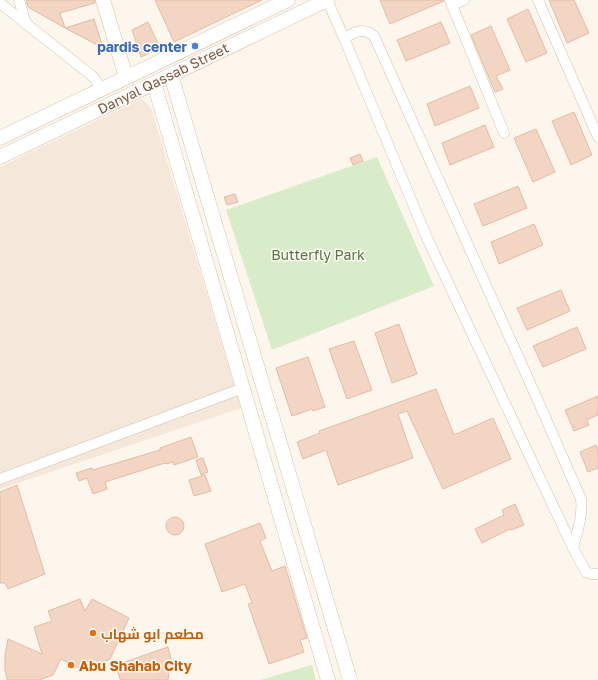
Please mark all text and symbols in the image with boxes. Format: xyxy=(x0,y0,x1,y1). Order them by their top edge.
place label: pardis center xyxy=(97,38,188,55)
street label: Danyal Qassab Street xyxy=(95,39,231,117)
marker: pardis center xyxy=(190,41,200,51)
park label: Butterfly Park xyxy=(271,246,365,263)
place label: مطعم ابو شهاب xyxy=(101,625,204,644)
marker: مطعم ابو شهاب xyxy=(88,628,98,638)
place label: Abu Shahab City xyxy=(79,657,193,674)
marker: Abu Shahab City xyxy=(66,660,76,670)

